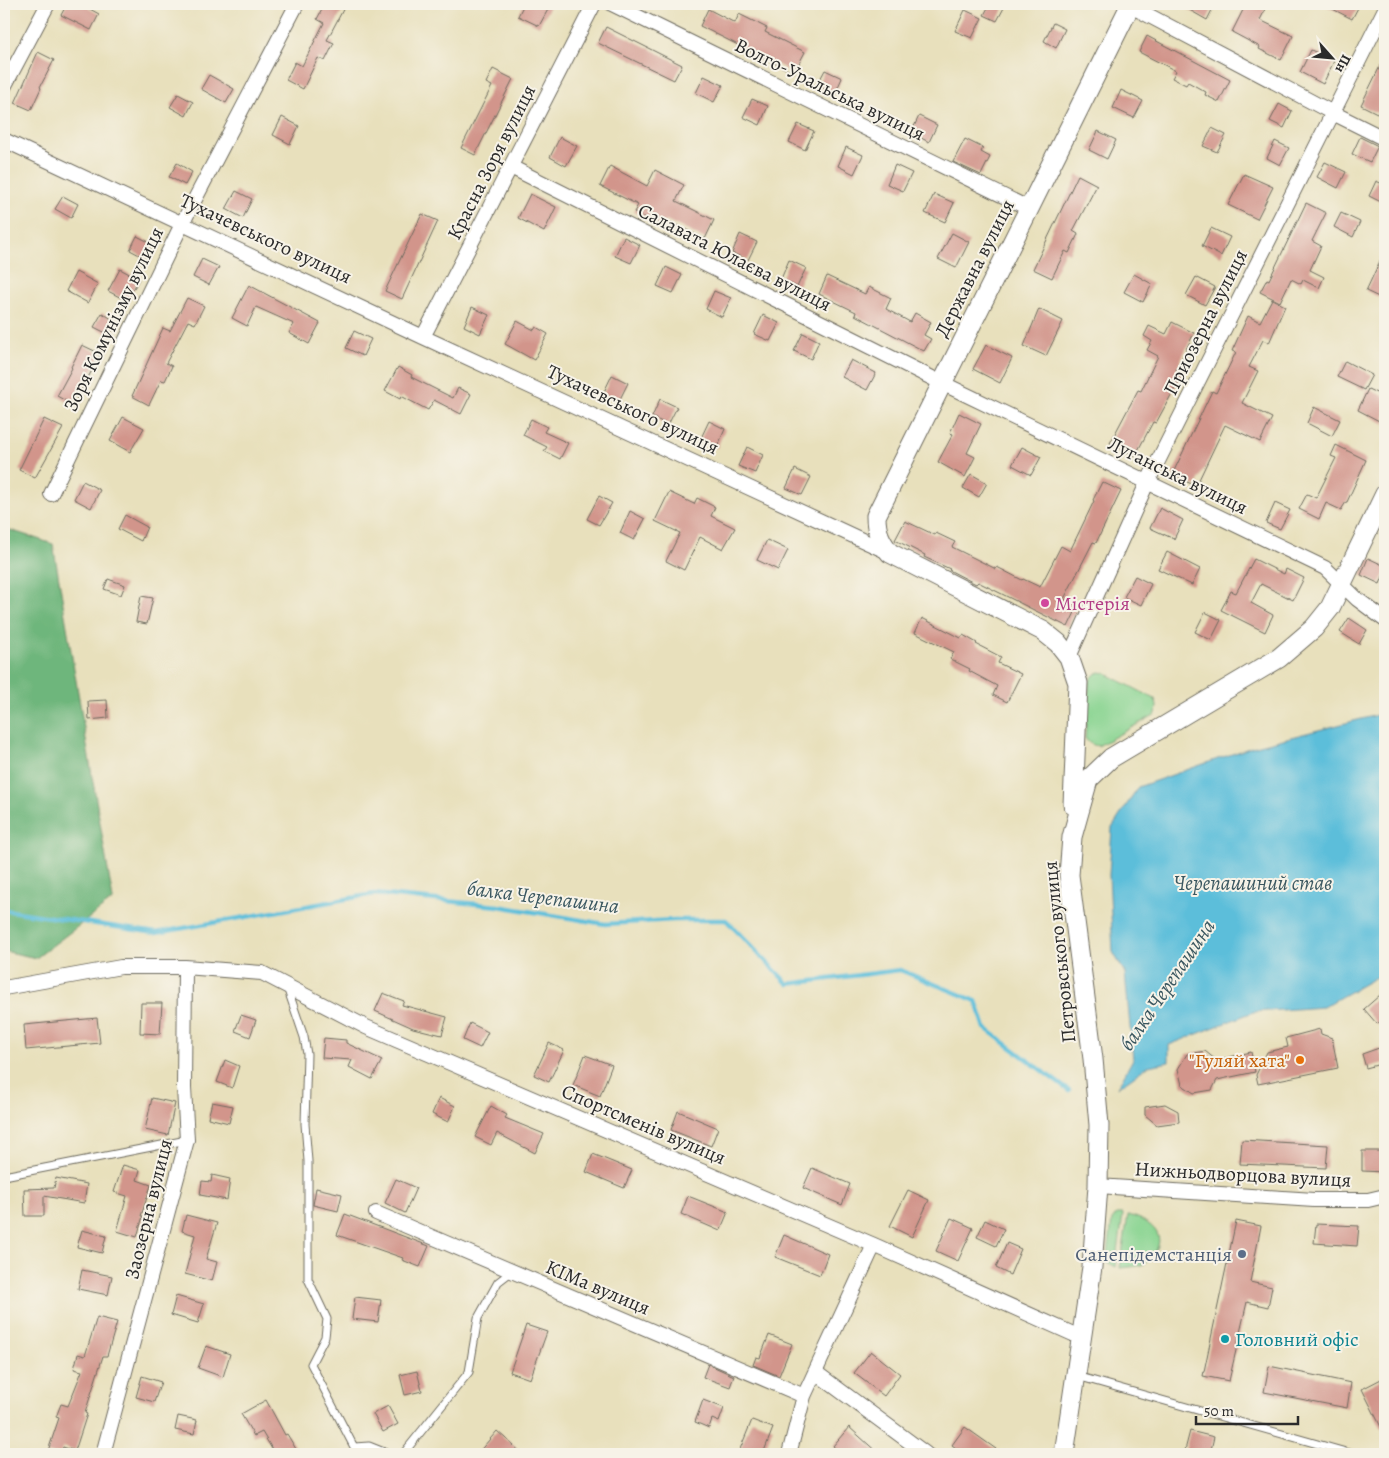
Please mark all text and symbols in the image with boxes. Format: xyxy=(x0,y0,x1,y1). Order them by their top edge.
street label: Волго-Уральська вулиця xyxy=(730,32,929,147)
north arrow xyxy=(1306,32,1356,82)
text: Пн xyxy=(1331,51,1356,76)
street label: Красна Зоря вулиця xyxy=(441,80,542,244)
street label: Тухачевського вулиця xyxy=(175,187,356,290)
street label: Державна вулиця xyxy=(928,195,1021,342)
street label: Салавата Юлаєва вулиця xyxy=(633,197,836,318)
street label: Зоря Комунізму вулиця xyxy=(57,222,170,416)
street label: Приозерна вулиця xyxy=(1157,245,1254,400)
street label: Тухачевського вулиця xyxy=(542,358,723,461)
street label: Луганська вулиця xyxy=(1103,430,1252,521)
place label: Містерія xyxy=(1055,590,1130,617)
marker: Містерія xyxy=(1039,597,1051,609)
street label: Петровського вулиця xyxy=(1037,860,1082,1044)
water label: Черепашиний став xyxy=(1174,869,1332,897)
water label: балка Черепашина xyxy=(465,874,621,920)
water label: балка Черепашина xyxy=(1113,914,1222,1056)
place label: "Гуляй хата" xyxy=(1189,1047,1290,1074)
marker: "Гуляй хата" xyxy=(1294,1054,1306,1066)
street label: Спортсменів вулиця xyxy=(558,1078,730,1171)
street label: Заозерна вулиця xyxy=(118,1136,179,1282)
street label: Нижньодворцова вулиця xyxy=(1134,1155,1352,1194)
place label: Санепідемстанція xyxy=(1075,1241,1232,1268)
marker: Санепідемстанція xyxy=(1236,1248,1248,1260)
street label: КІМа вулиця xyxy=(541,1253,654,1322)
place label: Головний офіс xyxy=(1235,1326,1359,1353)
marker: Головний офіс xyxy=(1219,1333,1231,1345)
scale bar xyxy=(1196,1393,1299,1425)
text: 50 m xyxy=(1204,1401,1234,1421)

